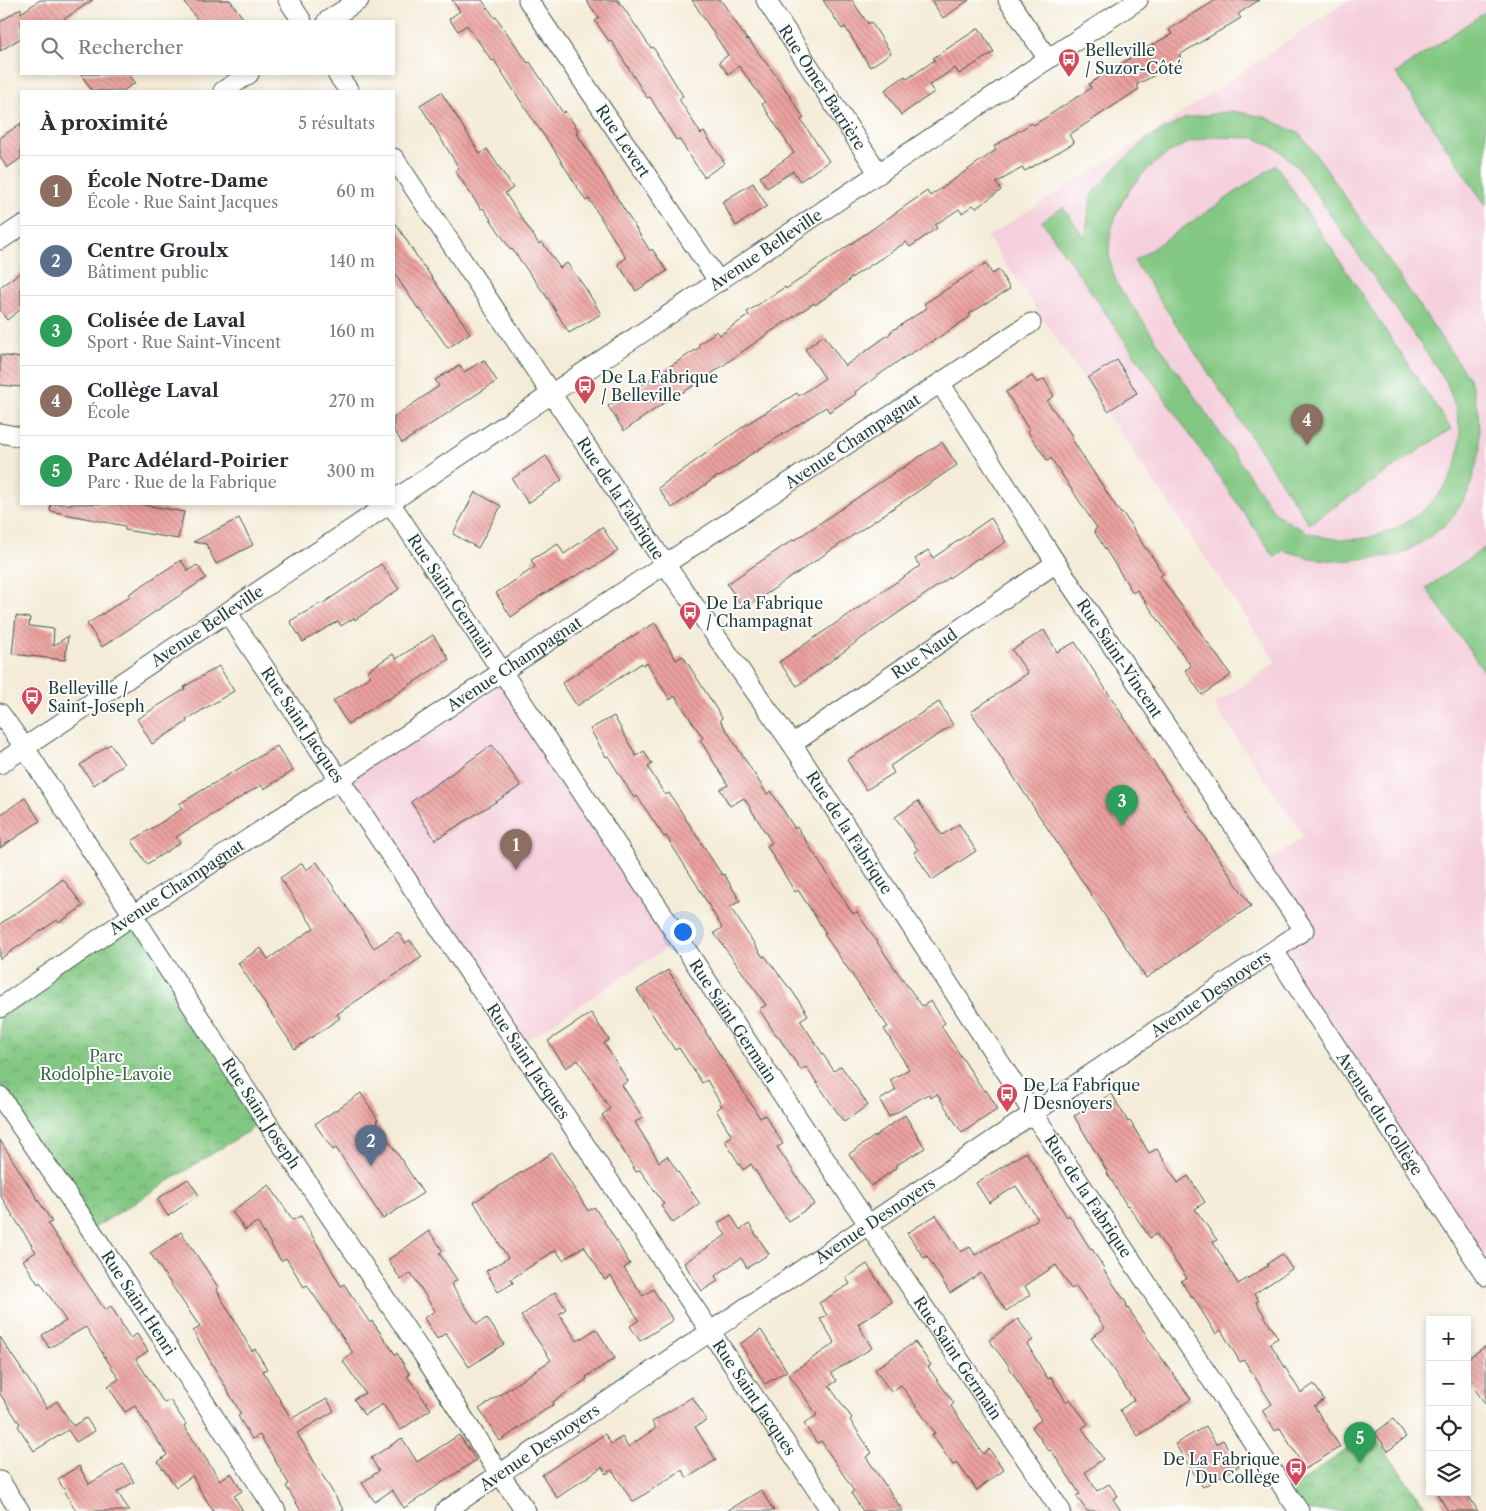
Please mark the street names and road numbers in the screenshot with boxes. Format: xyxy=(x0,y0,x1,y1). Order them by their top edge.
street label: Rue Omer Barrière xyxy=(775,21,871,154)
street label: Rue Levert xyxy=(592,101,655,181)
street label: Avenue Belleville xyxy=(704,204,826,295)
street label: Avenue Champagnat xyxy=(780,389,924,493)
street label: Rue de la Fabrique xyxy=(573,433,669,563)
street label: Rue Saint Germain xyxy=(404,530,500,661)
street label: Avenue Belleville xyxy=(146,581,267,671)
street label: Rue Saint-Vincent xyxy=(1073,595,1167,722)
street label: Avenue Champagnat xyxy=(442,612,586,716)
street label: Rue Naud xyxy=(887,624,961,683)
street label: Rue Saint Jacques xyxy=(257,663,349,787)
street label: Rue de la Fabrique xyxy=(802,767,897,898)
street label: Avenue Champagnat xyxy=(104,835,248,939)
street label: Avenue Desnoyers xyxy=(1146,946,1274,1042)
street label: Rue Saint Germain xyxy=(685,955,782,1087)
street label: Rue Saint Jacques xyxy=(483,999,575,1123)
street label: Avenue du Collège xyxy=(1332,1047,1427,1179)
street label: Rue Saint Joseph xyxy=(218,1054,305,1172)
street label: Rue de la Fabrique xyxy=(1040,1131,1137,1261)
street label: Avenue Desnoyers xyxy=(810,1173,939,1268)
street label: Rue Saint Henri xyxy=(97,1246,181,1359)
street label: Rue Saint Germain xyxy=(909,1292,1007,1423)
street label: Rue Saint Jacques xyxy=(709,1335,801,1459)
street label: Avenue Desnoyers xyxy=(475,1399,603,1495)

